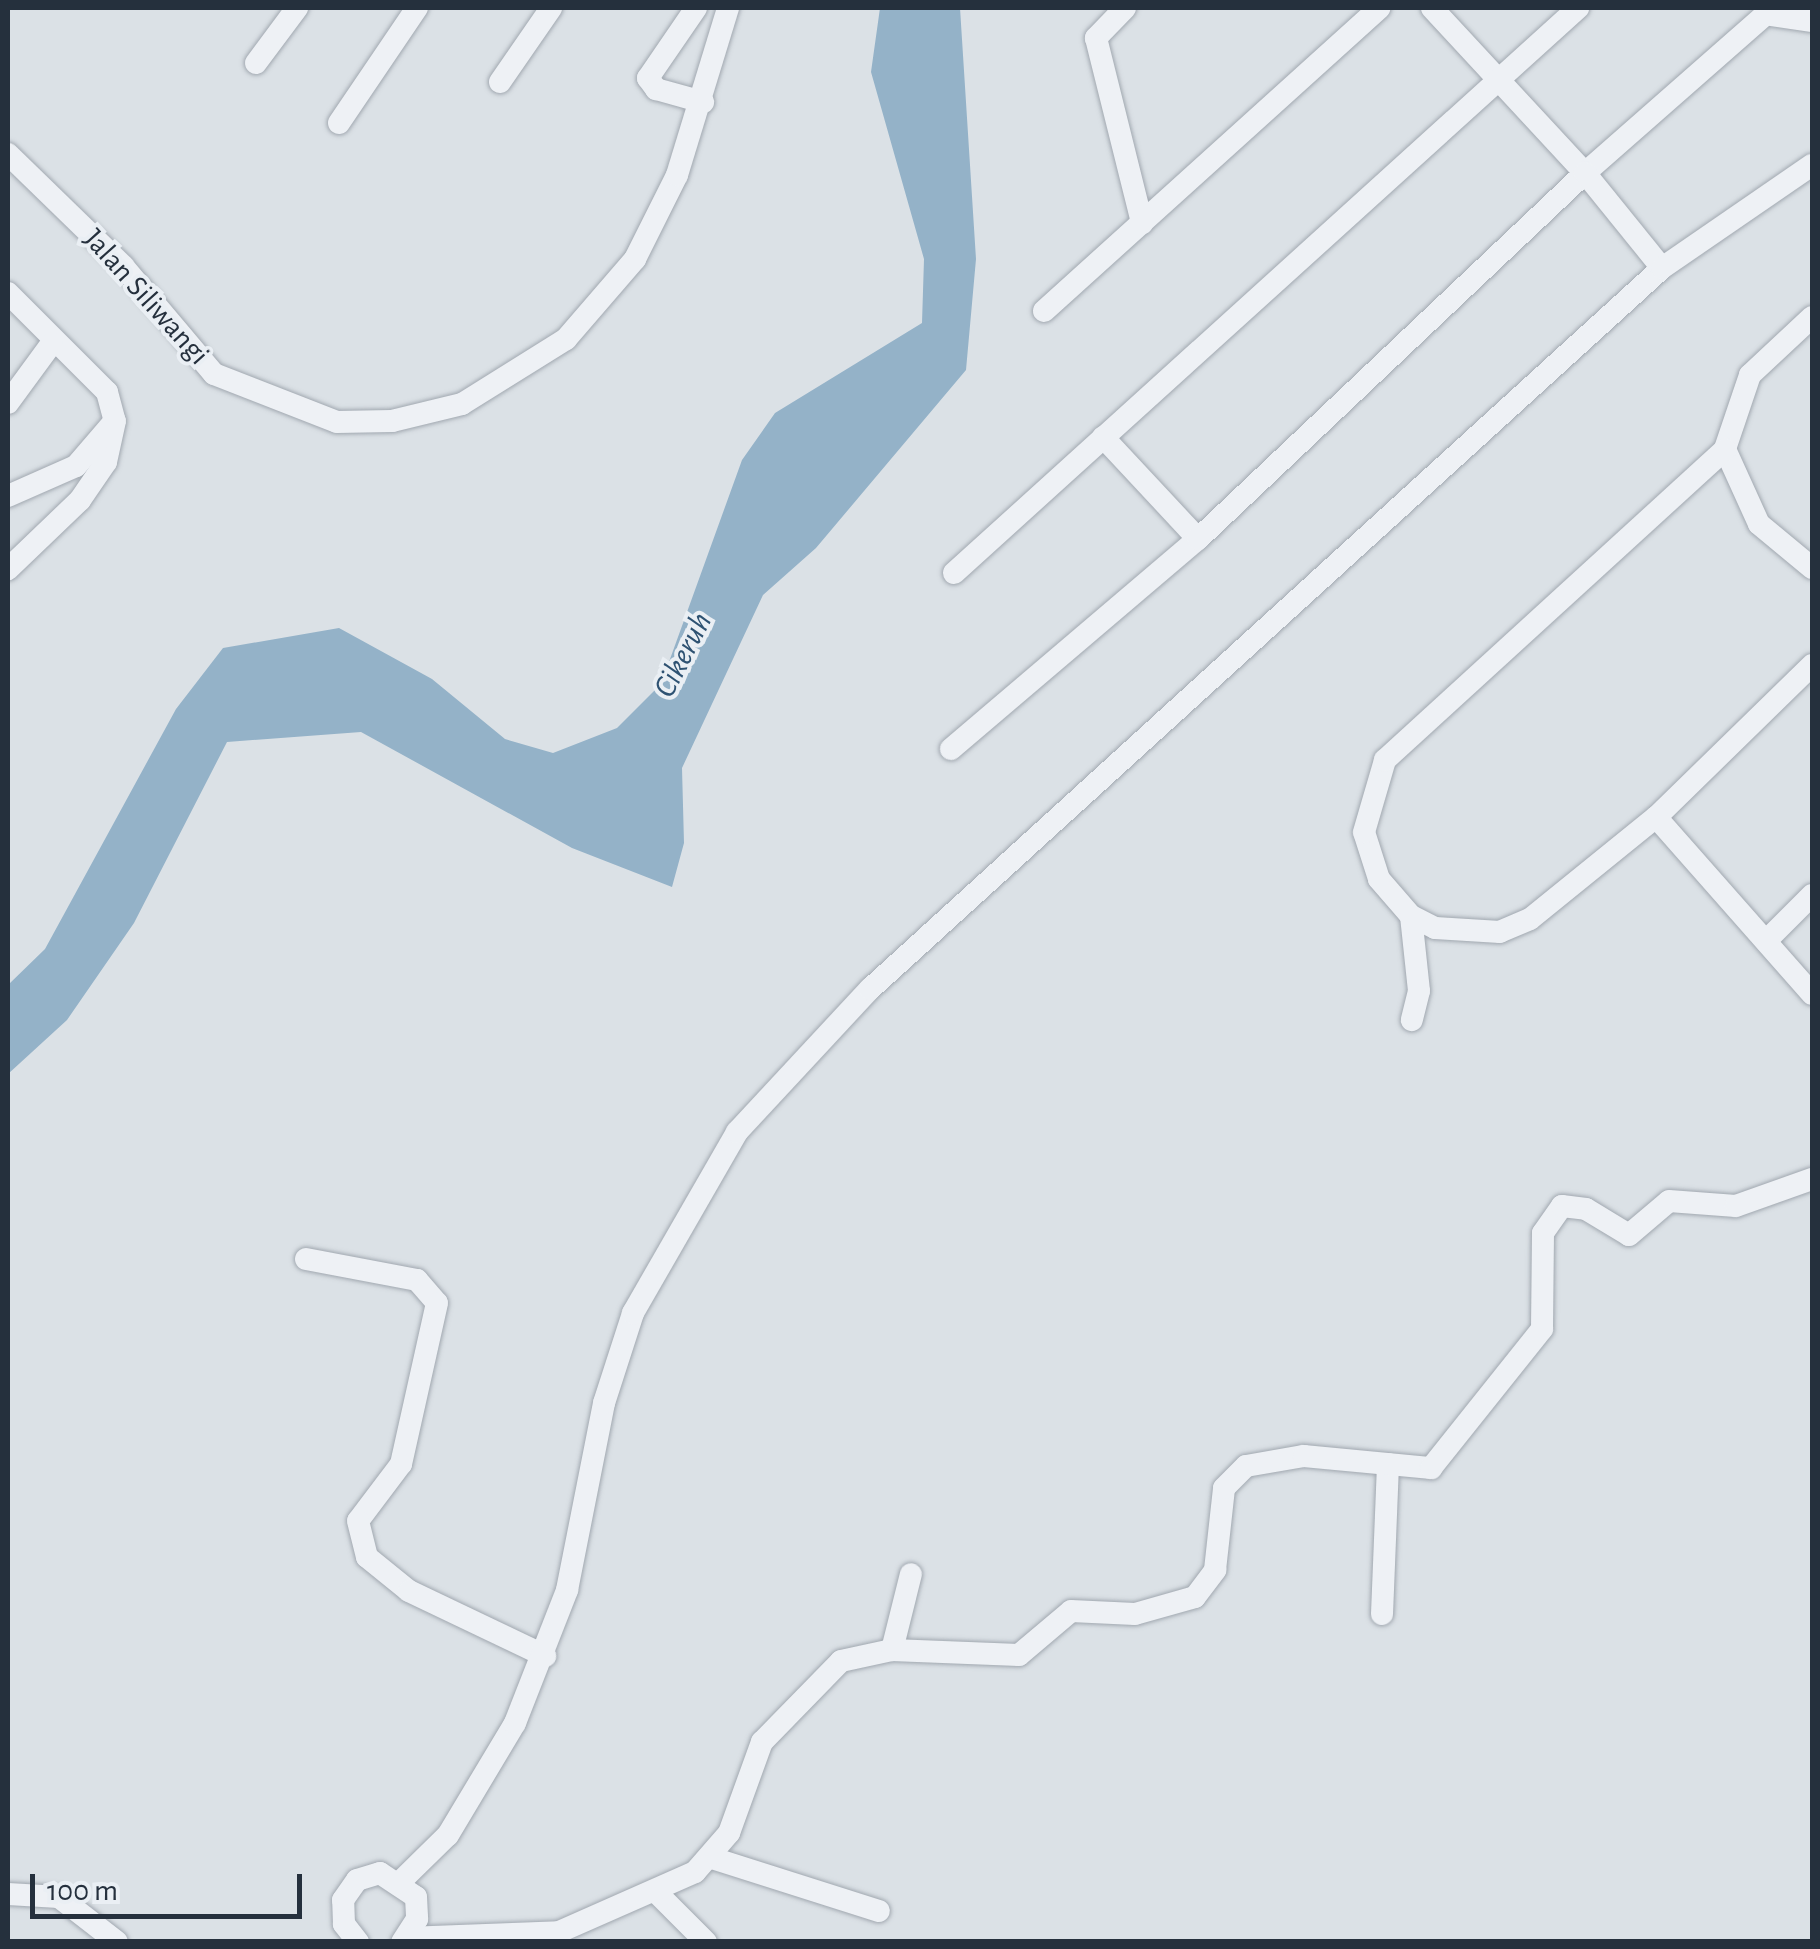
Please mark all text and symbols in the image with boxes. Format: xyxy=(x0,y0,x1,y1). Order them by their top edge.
street label: Jalan Siliwangi xyxy=(76,222,216,372)
water label: Cikeruh xyxy=(645,606,721,704)
scale bar xyxy=(35,1854,308,1916)
text: 100 m xyxy=(47,1876,118,1906)

